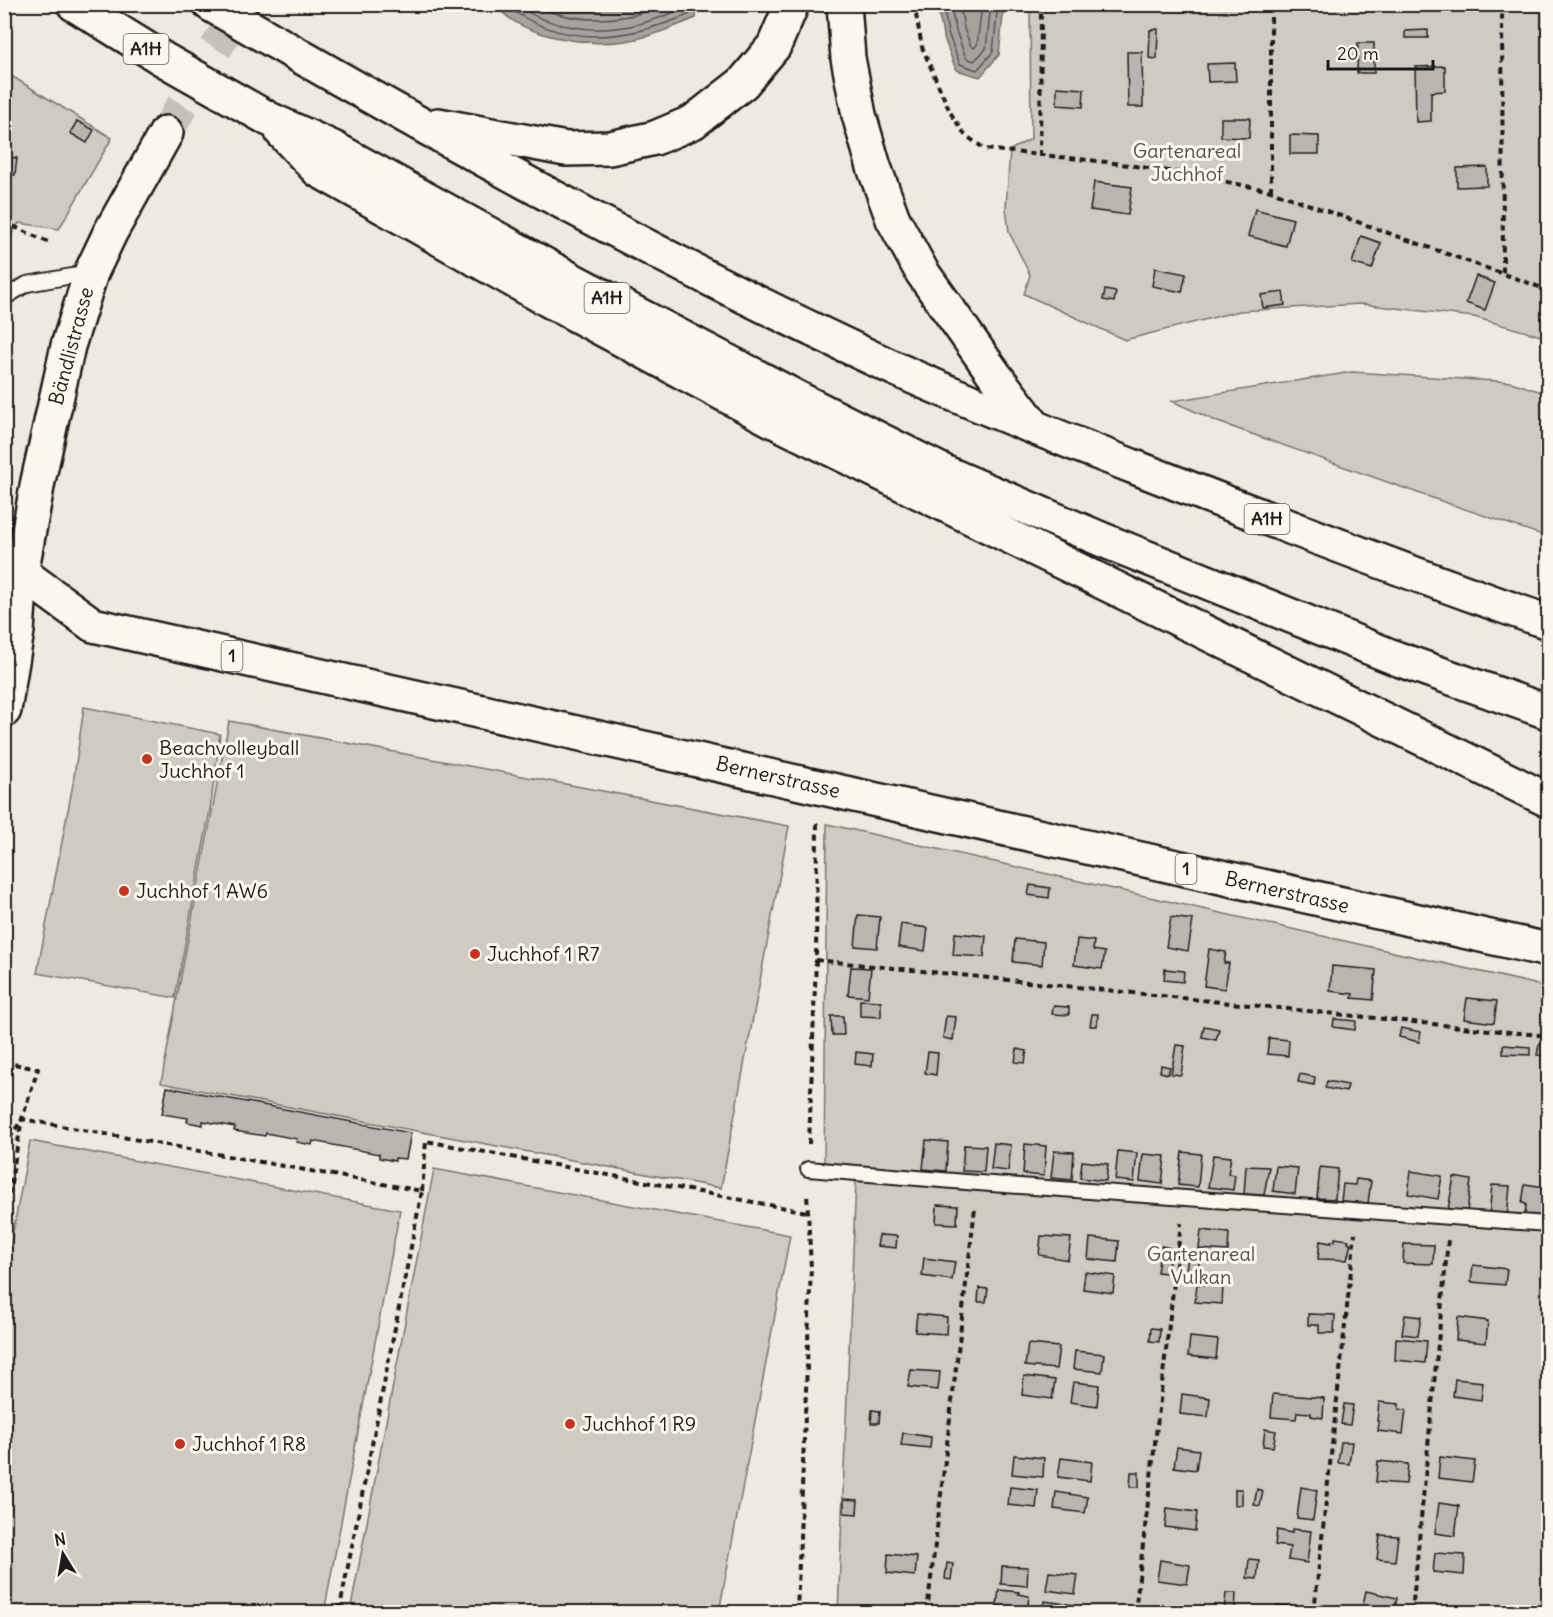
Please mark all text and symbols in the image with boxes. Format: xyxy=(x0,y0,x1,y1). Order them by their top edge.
scale bar xyxy=(1328,33,1433,71)
road number: A1H xyxy=(124,34,168,64)
text: 20 m xyxy=(1337,42,1379,65)
park label: Gartenareal Juchhof xyxy=(1133,138,1241,186)
road number: A1H xyxy=(584,283,630,313)
street label: Bändlistrasse xyxy=(43,284,98,408)
road number: A1H xyxy=(1244,504,1290,534)
road number: 1 xyxy=(222,641,242,671)
place label: Beachvolleyball Juchhof 1 xyxy=(159,735,299,783)
street label: Bernerstrasse xyxy=(714,750,843,803)
marker: Beachvolleyball Juchhof 1 xyxy=(140,752,154,766)
road number: 1 xyxy=(1176,854,1196,884)
street label: Bernerstrasse xyxy=(1223,865,1352,918)
place label: Juchhof 1 AW6 xyxy=(136,878,268,903)
marker: Juchhof 1 AW6 xyxy=(117,884,131,898)
place label: Juchhof 1 R7 xyxy=(487,941,600,966)
marker: Juchhof 1 R7 xyxy=(468,947,482,961)
park label: Gartenareal Vulkan xyxy=(1147,1241,1255,1289)
place label: Juchhof 1 R9 xyxy=(582,1411,696,1436)
marker: Juchhof 1 R9 xyxy=(563,1417,577,1431)
place label: Juchhof 1 R8 xyxy=(192,1431,306,1456)
marker: Juchhof 1 R8 xyxy=(173,1437,187,1451)
north arrow xyxy=(33,1524,93,1584)
text: N xyxy=(53,1528,67,1550)

